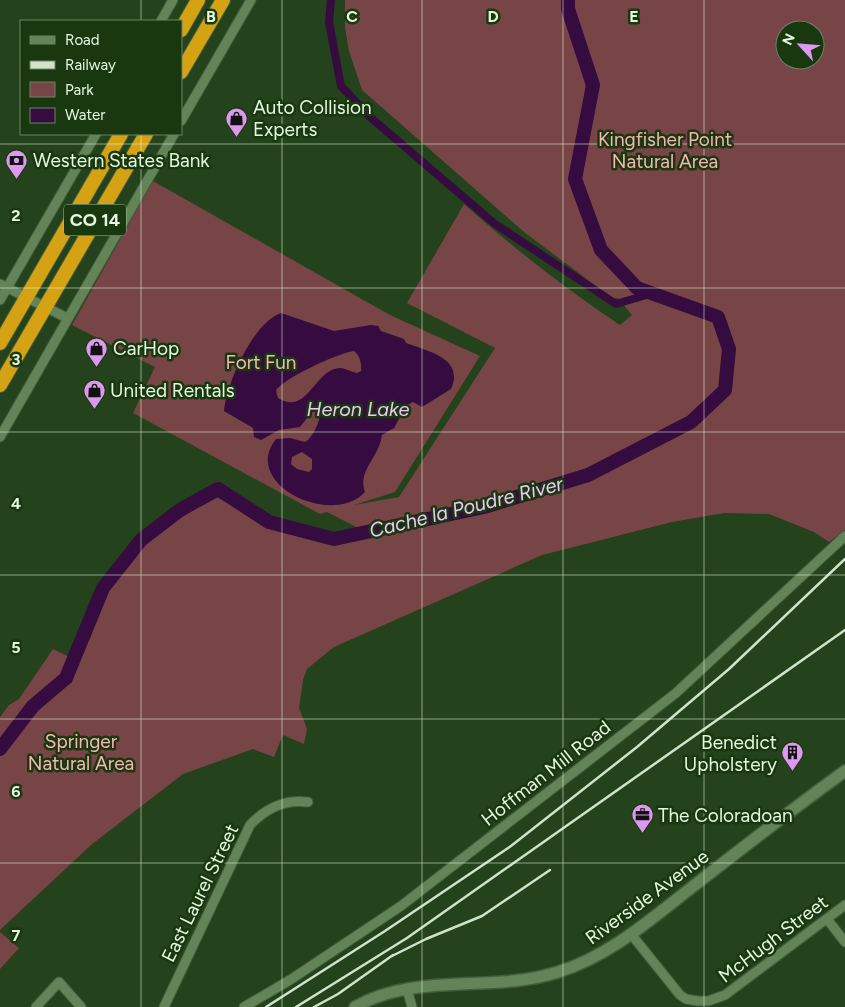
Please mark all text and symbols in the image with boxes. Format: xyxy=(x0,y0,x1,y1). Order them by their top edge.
text: B xyxy=(206,7,216,26)
text: C xyxy=(346,7,358,26)
text: D xyxy=(487,7,499,26)
text: E xyxy=(629,7,639,26)
legend xyxy=(20,20,182,135)
north arrow xyxy=(775,20,825,70)
text: Road xyxy=(65,31,100,49)
text: N xyxy=(779,31,799,48)
text: Railway xyxy=(65,56,116,74)
text: Park xyxy=(65,81,94,99)
place label: Auto Collision Experts xyxy=(253,96,372,141)
text: Water xyxy=(65,106,105,124)
shop icon: Auto Collision Experts xyxy=(225,106,249,137)
park label: Kingfisher Point Natural Area xyxy=(598,128,732,173)
bank icon: Western States Bank xyxy=(5,148,29,179)
place label: Western States Bank xyxy=(33,149,210,172)
road number: CO 14 xyxy=(64,204,126,236)
text: 2 xyxy=(11,206,21,225)
shop icon: CarHop xyxy=(85,336,109,367)
place label: CarHop xyxy=(113,337,179,360)
text: 3 xyxy=(12,350,21,369)
park label: Fort Fun xyxy=(226,351,296,374)
shop icon: United Rentals xyxy=(82,378,106,409)
place label: United Rentals xyxy=(110,379,235,402)
water label: Heron Lake xyxy=(306,397,410,421)
water label: Cache la Poudre River xyxy=(367,471,567,543)
text: 4 xyxy=(11,494,21,513)
text: 5 xyxy=(11,638,21,657)
street label: Hoffman Mill Road xyxy=(477,715,615,831)
park label: Springer Natural Area xyxy=(28,730,134,775)
place label: Benedict Upholstery xyxy=(684,731,777,776)
building icon: Benedict Upholstery xyxy=(781,741,805,772)
text: 6 xyxy=(11,782,21,801)
office icon: The Coloradoan xyxy=(630,803,654,834)
place label: The Coloradoan xyxy=(658,804,793,827)
street label: East Laurel Street xyxy=(157,820,243,966)
street label: Riverside Avenue xyxy=(581,845,713,949)
street label: McHugh Street xyxy=(714,890,832,988)
text: 7 xyxy=(12,926,21,945)

